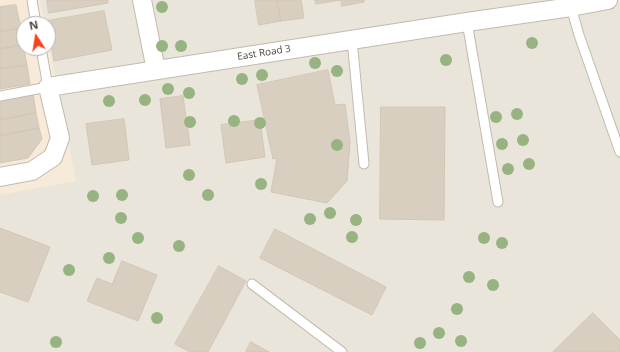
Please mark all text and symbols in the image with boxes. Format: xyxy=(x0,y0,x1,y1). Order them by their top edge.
north arrow xyxy=(16,16,56,56)
text: N xyxy=(28,16,40,33)
street label: East Road 3 xyxy=(236,43,292,63)

